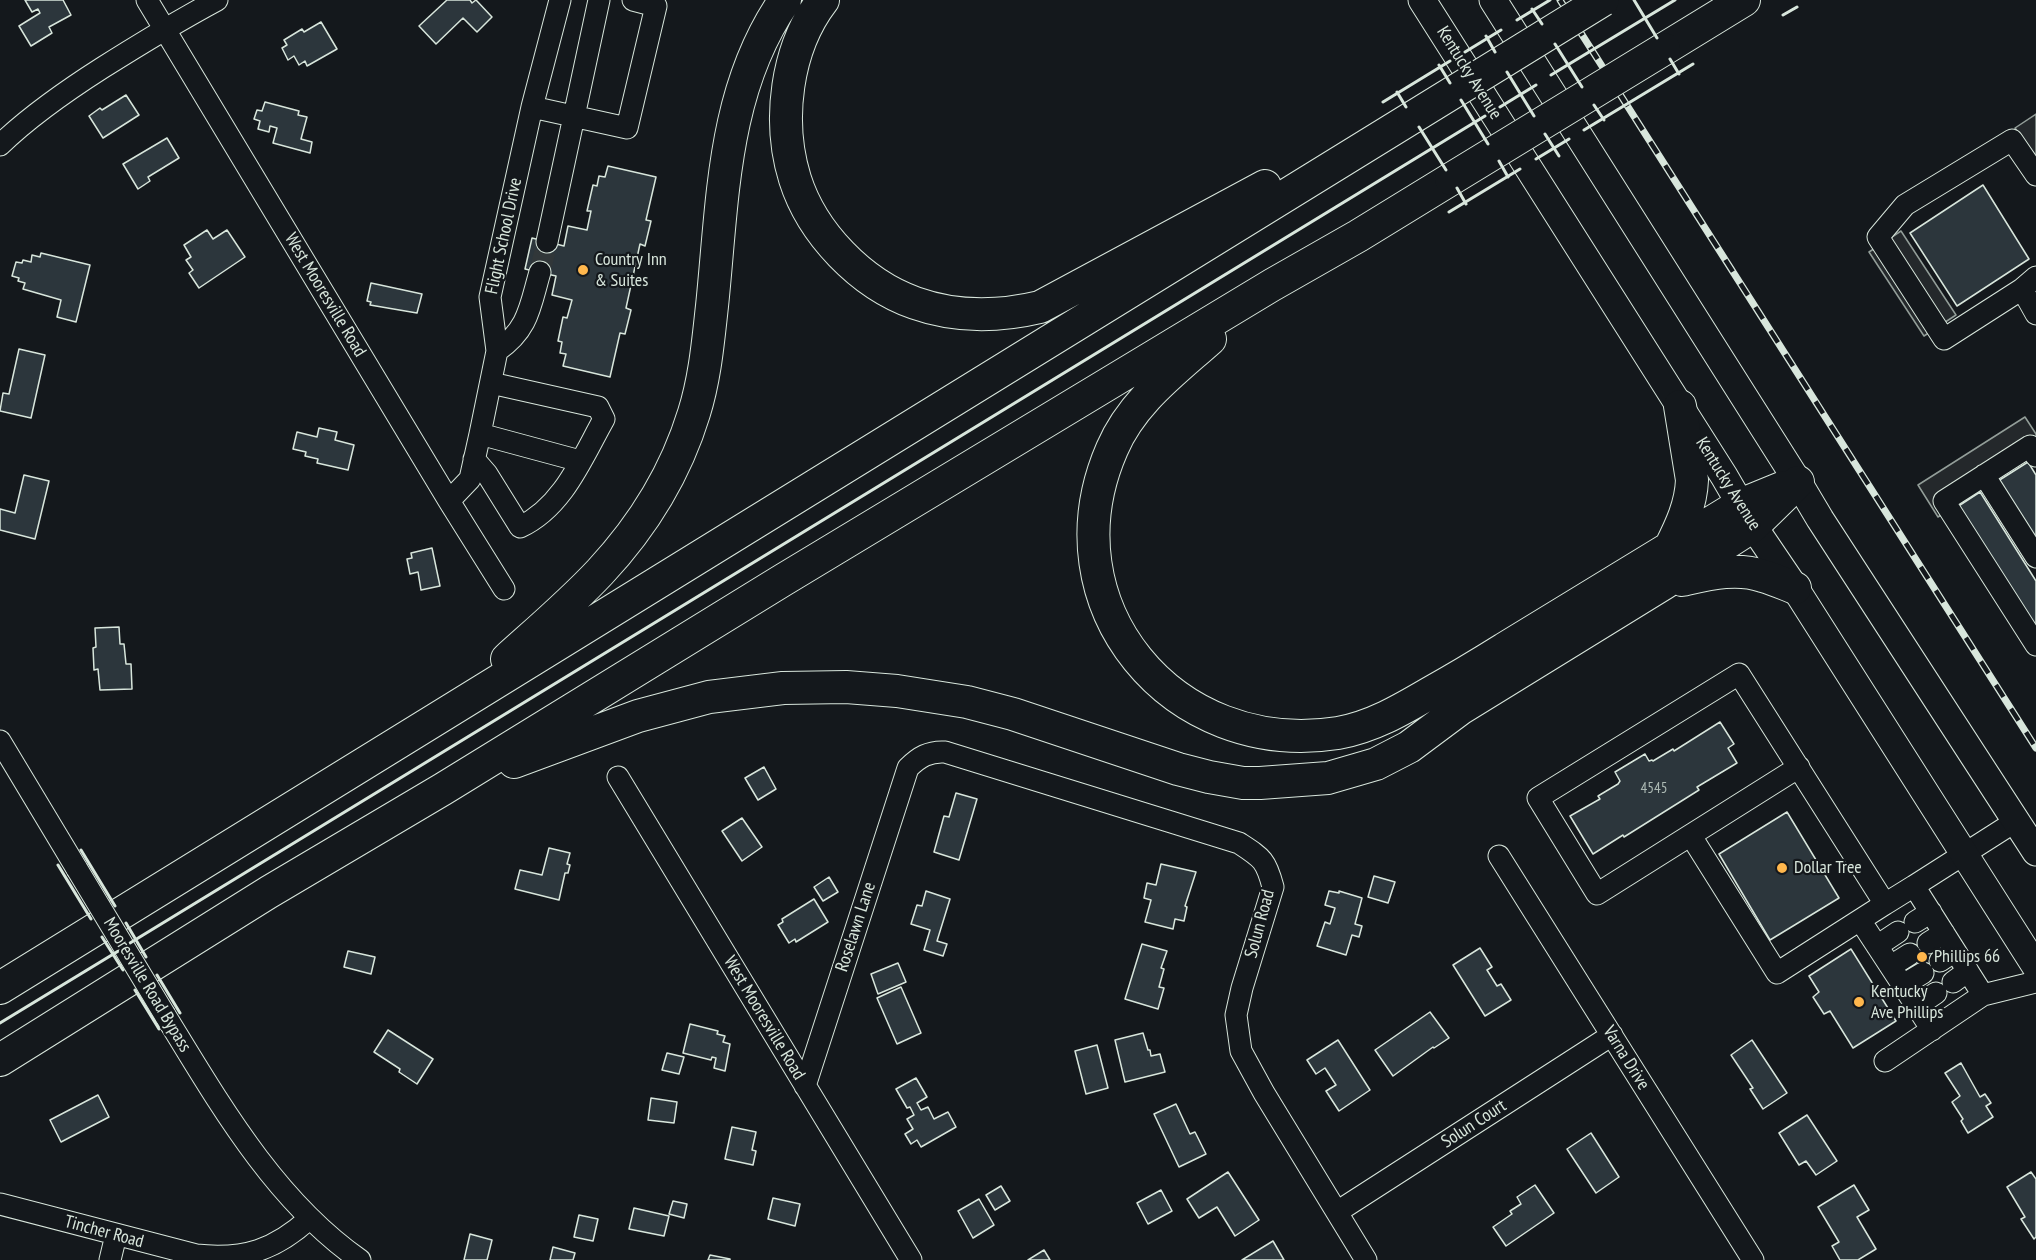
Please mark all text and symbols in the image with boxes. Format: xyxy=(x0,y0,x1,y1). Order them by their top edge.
street label: Kentucky Avenue xyxy=(1432,22,1506,124)
street label: Flight School Drive xyxy=(481,176,527,296)
street label: West Mooresville Road xyxy=(280,229,370,361)
place label: Country Inn & Suites xyxy=(595,249,667,292)
marker: Country Inn & Suites xyxy=(576,263,590,277)
street label: Kentucky Avenue xyxy=(1691,433,1765,535)
house number: 4545 xyxy=(1641,780,1667,798)
place label: Dollar Tree xyxy=(1794,857,1862,879)
marker: Dollar Tree xyxy=(1775,861,1789,875)
street label: Roselawn Lane xyxy=(831,880,881,974)
street label: Solun Road xyxy=(1241,887,1279,961)
street label: Mooresville Road Bypass xyxy=(98,914,196,1056)
place label: Phillips 66 xyxy=(1934,946,2000,968)
marker: Phillips 66 xyxy=(1915,950,1929,964)
street label: West Mooresville Road xyxy=(719,952,809,1084)
place label: Kentucky Ave Phillips xyxy=(1871,981,1943,1024)
marker: Kentucky Ave Phillips xyxy=(1852,995,1866,1009)
street label: Varna Drive xyxy=(1598,1022,1654,1094)
street label: Solun Court xyxy=(1438,1095,1510,1153)
street label: Tincher Road xyxy=(62,1211,146,1253)

